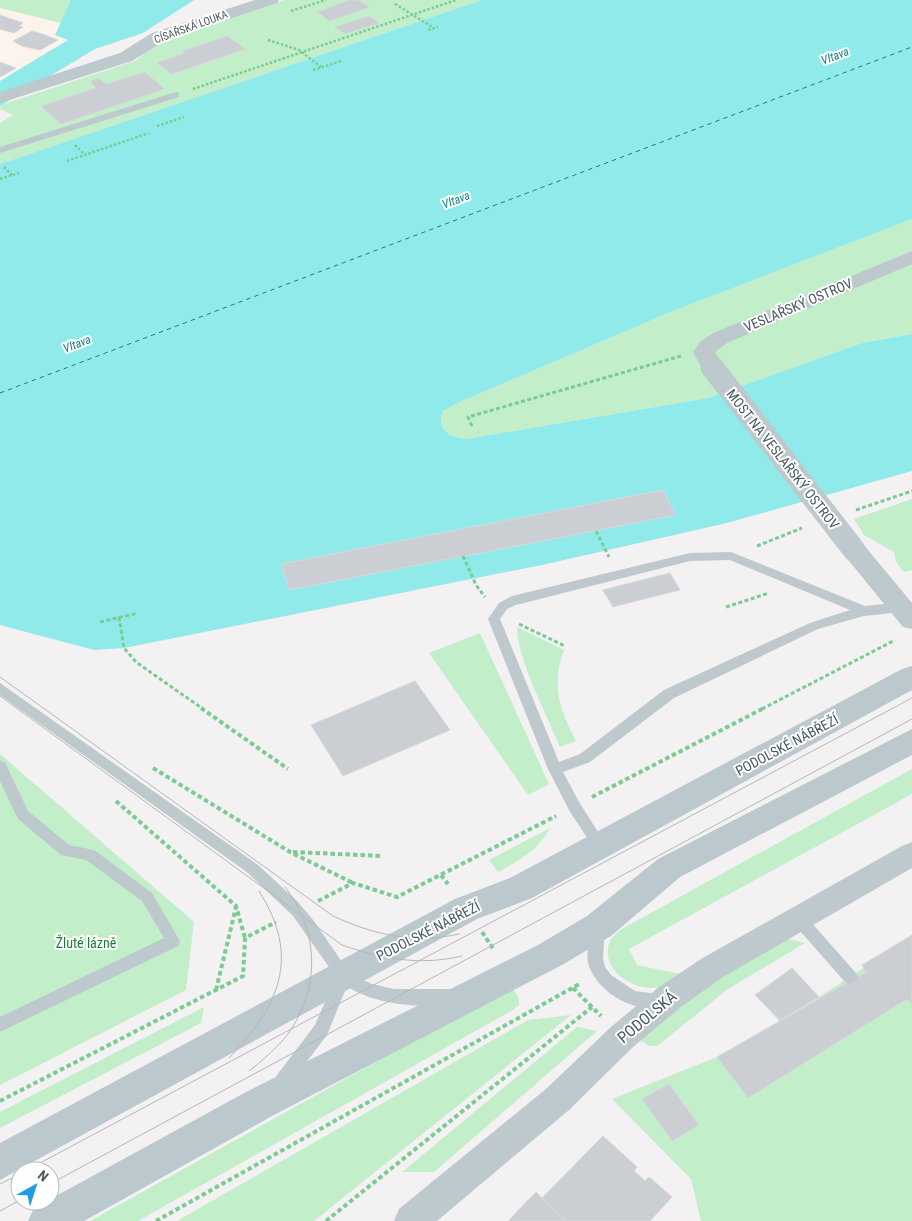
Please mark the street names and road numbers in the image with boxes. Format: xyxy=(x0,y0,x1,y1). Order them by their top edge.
street label: CÍSAŘSKÁ LOUKA xyxy=(152,7,230,46)
street label: VESLAŘSKÝ OSTROV xyxy=(741,274,855,335)
street label: MOST NA VESLAŘSKÝ OSTROV xyxy=(723,385,843,532)
street label: PODOLSKÉ NÁBŘEŽÍ xyxy=(732,710,842,779)
street label: PODOLSKÉ NÁBŘEŽÍ xyxy=(373,897,483,964)
street label: PODOLSKÁ xyxy=(614,987,680,1047)

